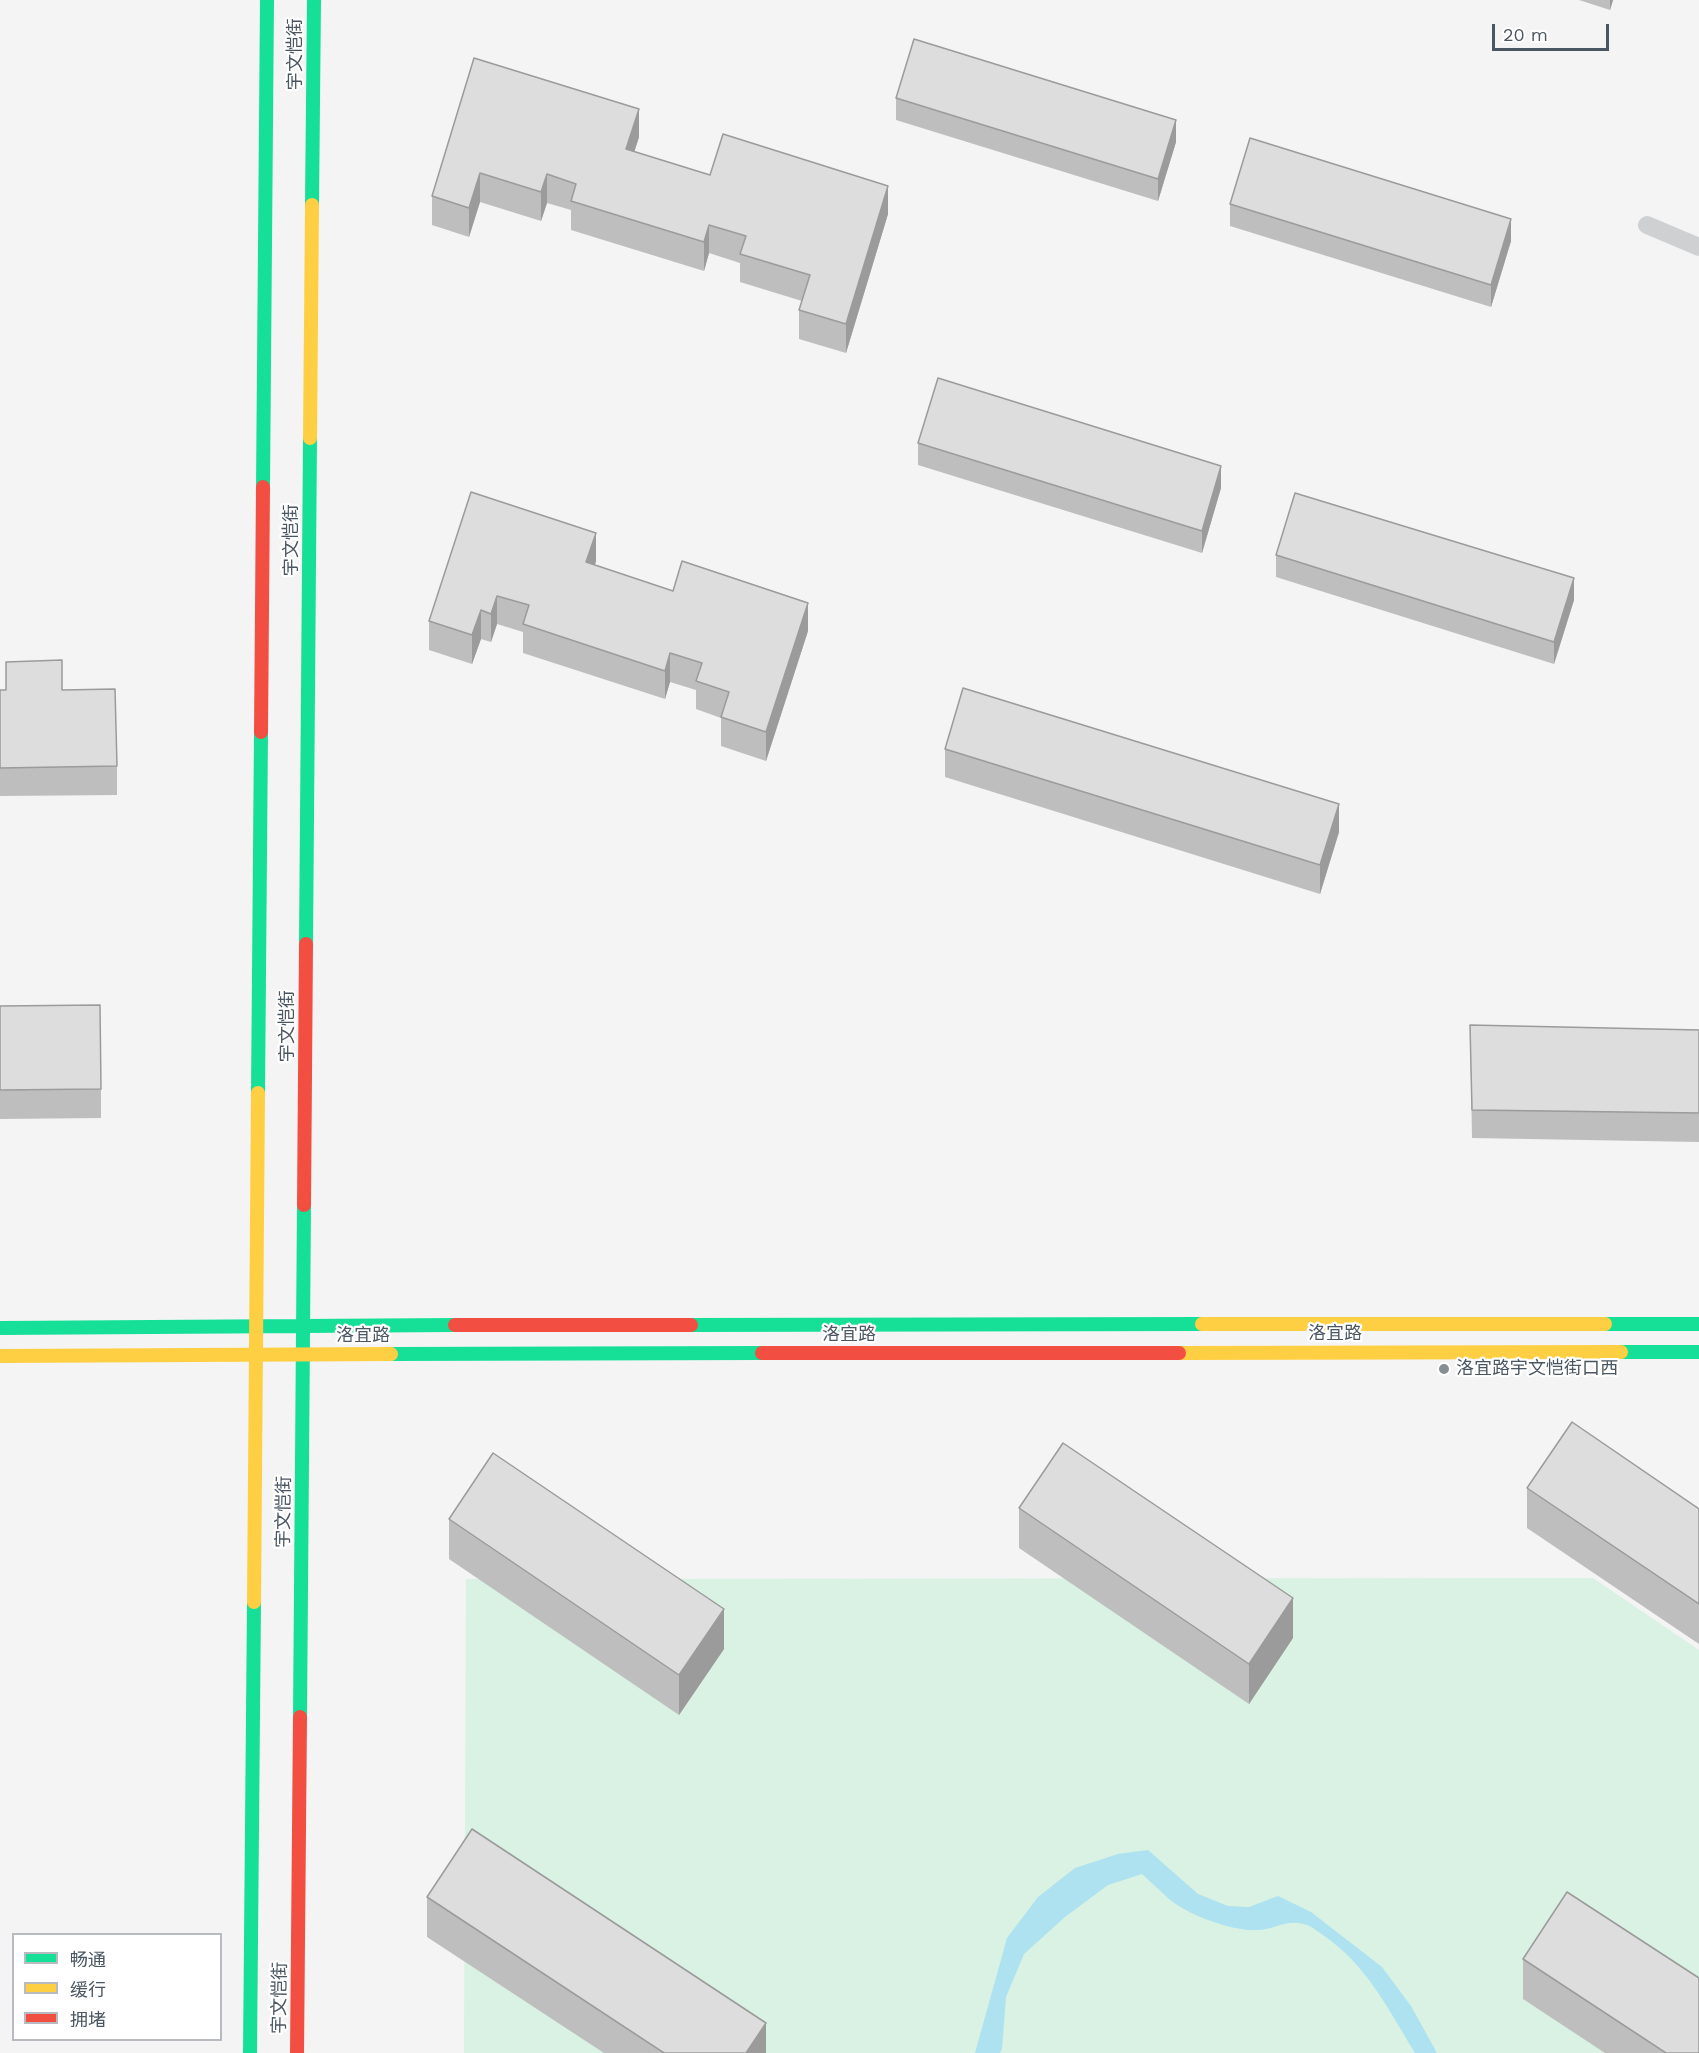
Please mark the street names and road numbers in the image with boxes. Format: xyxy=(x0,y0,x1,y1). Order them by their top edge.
street label: 宇文恺街 xyxy=(285,18,307,90)
street label: 宇文恺街 xyxy=(281,504,303,576)
street label: 宇文恺街 xyxy=(277,990,299,1062)
street label: 洛宜路 xyxy=(1308,1323,1362,1345)
street label: 洛宜路 xyxy=(822,1324,876,1346)
street label: 洛宜路 xyxy=(336,1325,390,1347)
street label: 宇文恺街 xyxy=(273,1476,295,1548)
street label: 宇文恺街 xyxy=(269,1962,291,2034)

